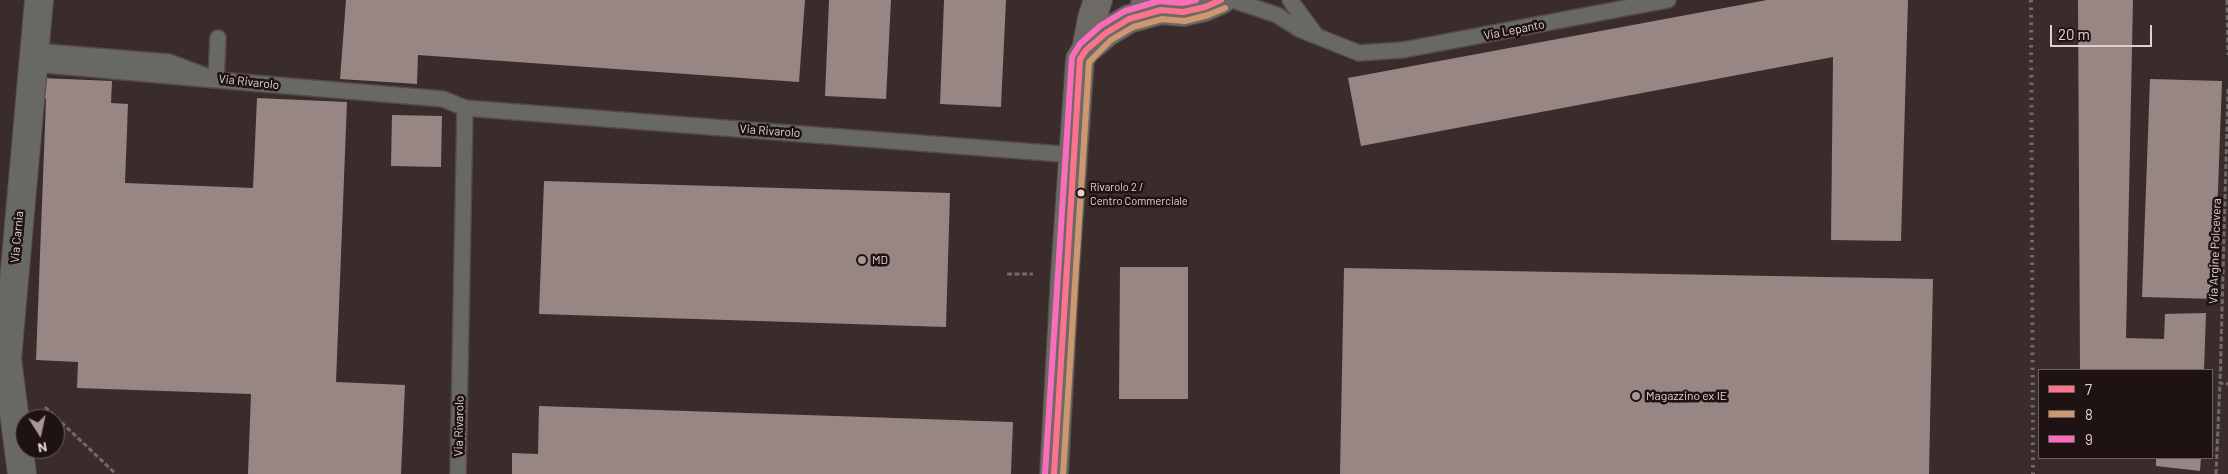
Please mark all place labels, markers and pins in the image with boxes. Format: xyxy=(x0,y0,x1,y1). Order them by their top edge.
place label: Rivarolo 2 / Centro Commerciale xyxy=(1090,180,1188,206)
marker: Rivarolo 2 / Centro Commerciale xyxy=(1076,188,1086,198)
place label: MD xyxy=(872,253,888,267)
marker: MD xyxy=(856,254,868,266)
place label: Magazzino ex IE xyxy=(1646,389,1727,403)
marker: Magazzino ex IE xyxy=(1630,390,1642,402)

